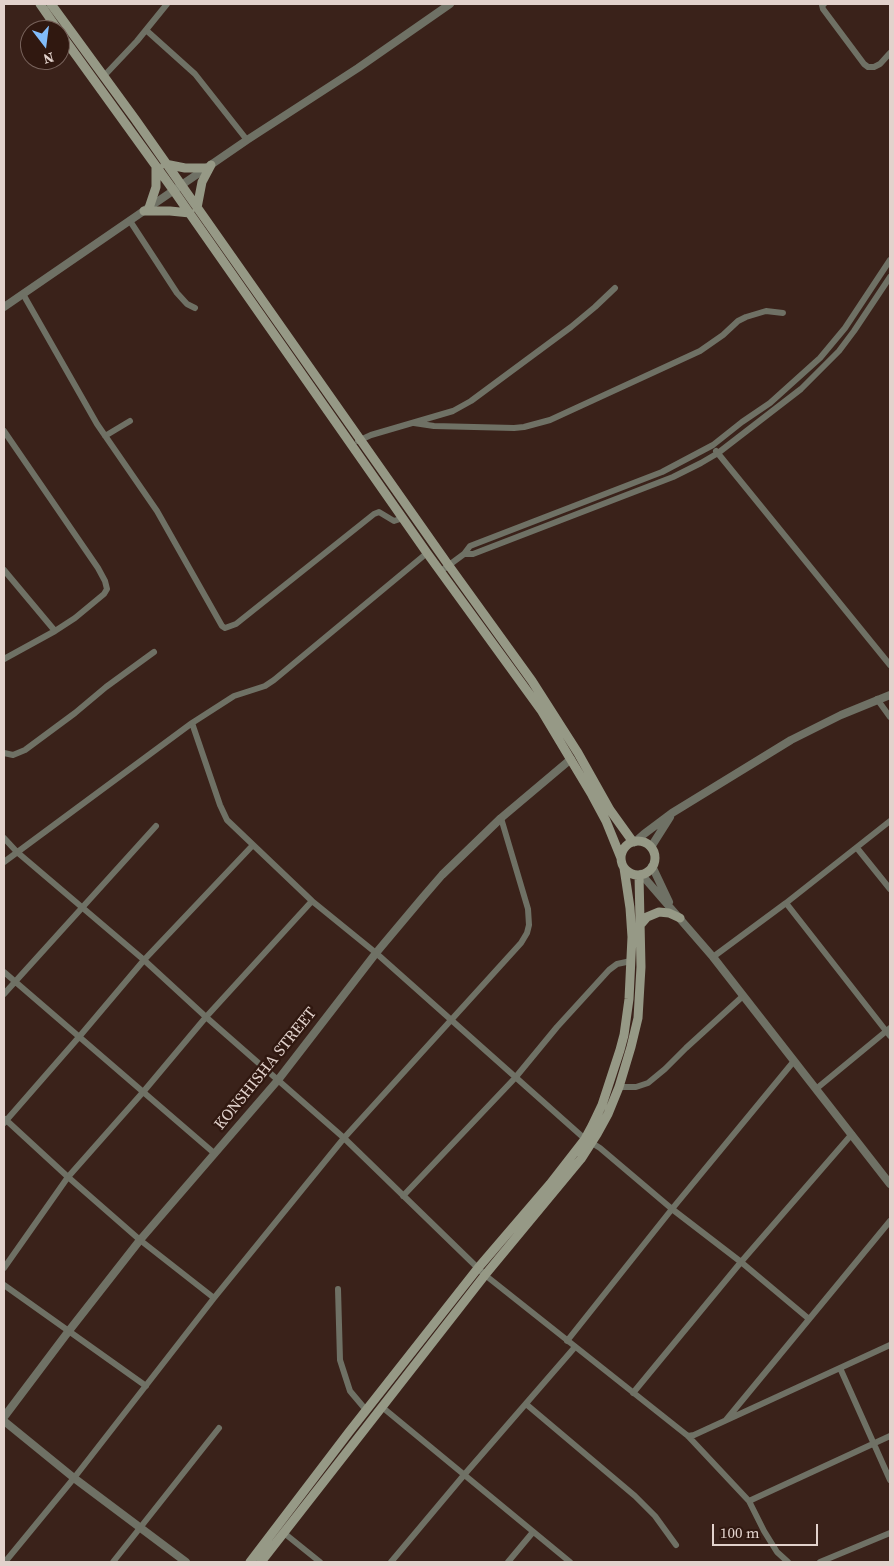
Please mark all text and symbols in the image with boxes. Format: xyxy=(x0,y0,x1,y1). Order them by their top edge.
north arrow xyxy=(20,20,70,70)
text: N xyxy=(41,48,56,70)
street label: KONSHISHA STREET xyxy=(211,1004,321,1134)
scale bar xyxy=(714,1514,820,1546)
text: 100 m xyxy=(720,1522,760,1543)

